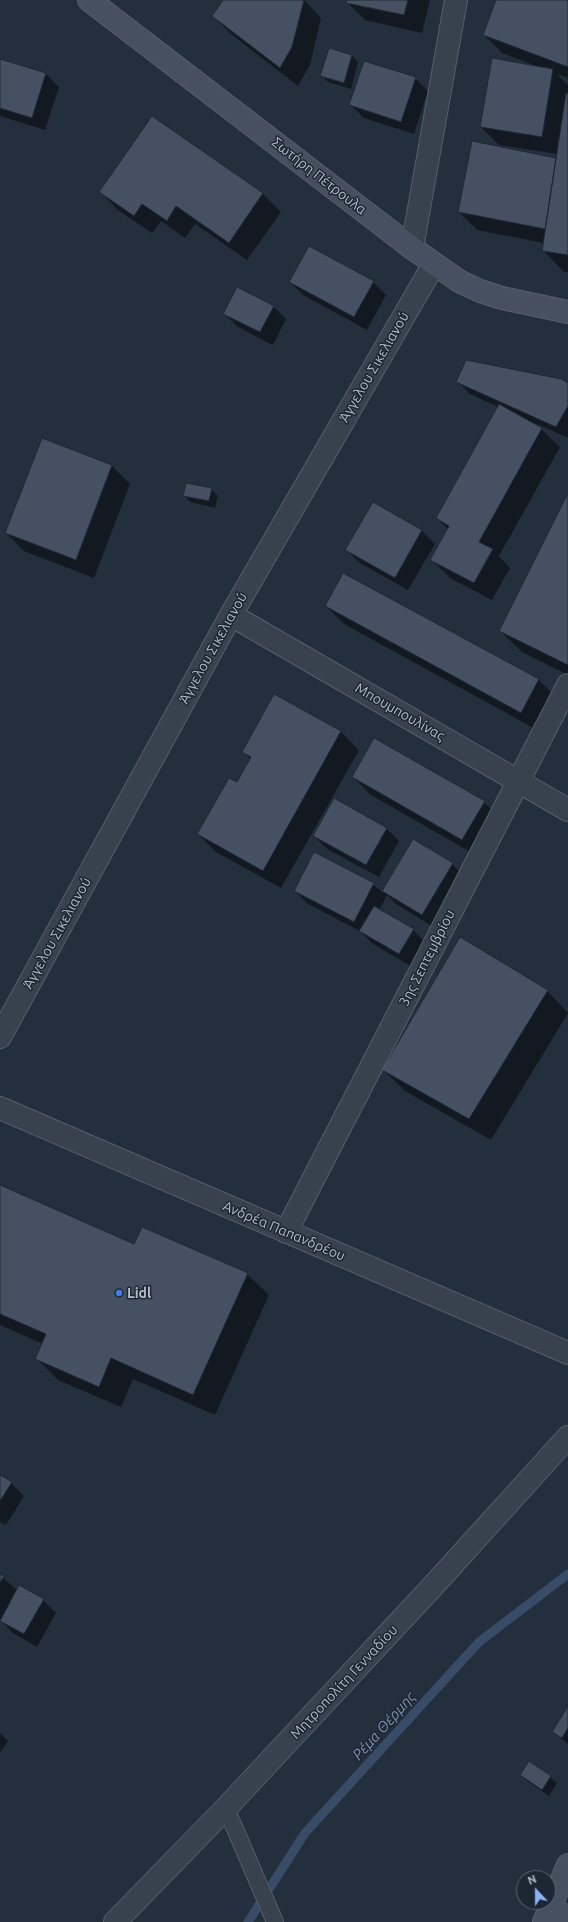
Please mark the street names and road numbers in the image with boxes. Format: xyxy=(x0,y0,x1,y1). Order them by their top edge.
street label: Σωτήρη Πέτρουλα xyxy=(268,134,370,218)
street label: Άγγελου Σικελιανού xyxy=(336,309,412,425)
street label: Άγγελου Σικελιανού xyxy=(175,589,251,707)
street label: Μπουμπουλίνας xyxy=(352,680,448,744)
street label: Άγγελου Σικελιανού xyxy=(19,874,95,992)
street label: 3ης Σεπτεμβρίου xyxy=(395,907,459,1009)
street label: Ανδρέα Παπανδρέου xyxy=(220,1198,348,1264)
street label: Μητροπολίτη Γενναδίου xyxy=(287,1622,401,1742)

